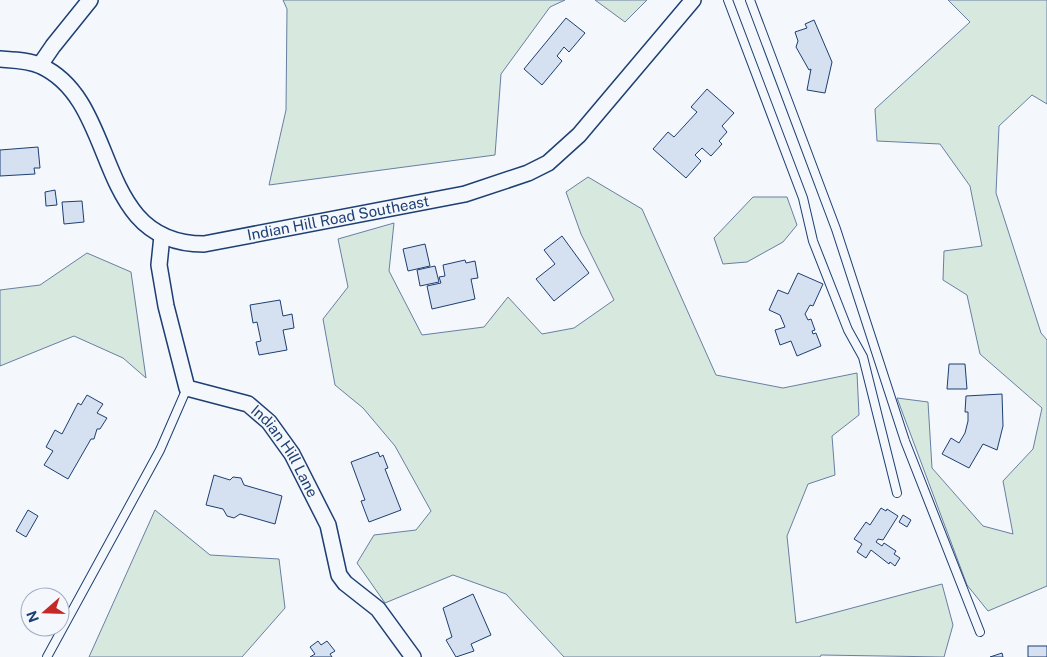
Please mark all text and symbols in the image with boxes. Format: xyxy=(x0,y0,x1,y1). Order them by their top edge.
street label: Indian Hill Road Southeast xyxy=(246,192,431,244)
street label: Indian Hill Lane xyxy=(248,401,321,500)
north arrow xyxy=(20,587,70,637)
text: N xyxy=(23,609,42,624)

